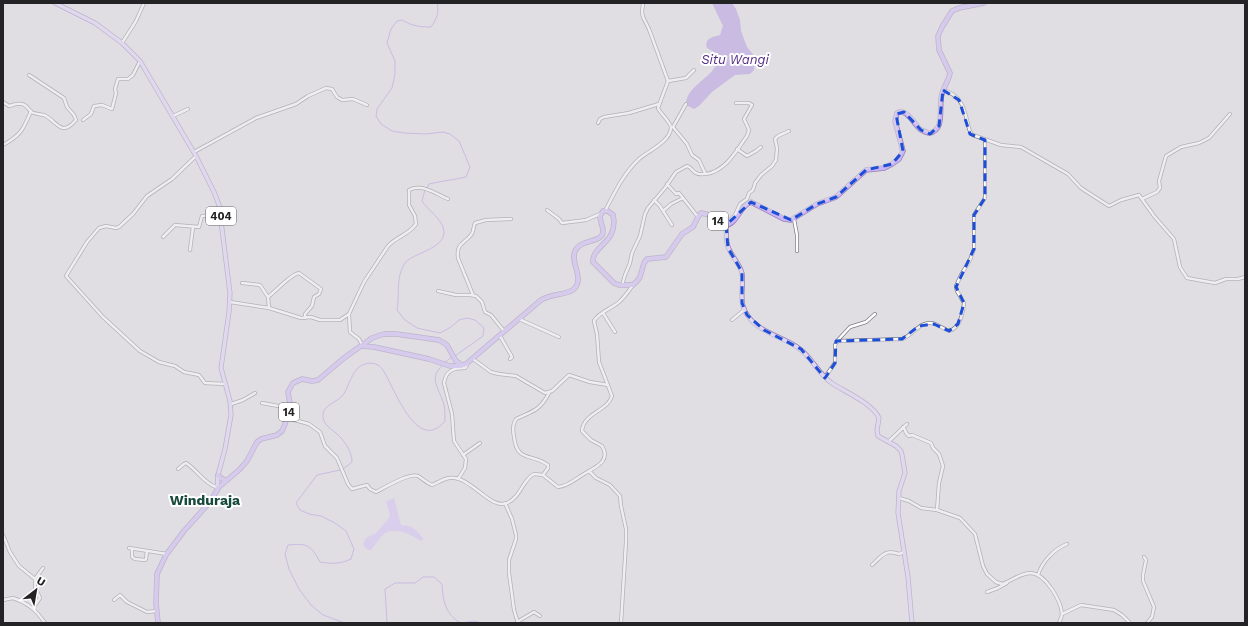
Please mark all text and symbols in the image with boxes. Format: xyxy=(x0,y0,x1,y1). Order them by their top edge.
water label: Situ Wangi xyxy=(701,52,769,67)
road number: 404 xyxy=(206,207,236,225)
road number: 14 xyxy=(708,212,728,230)
road number: 14 xyxy=(279,403,299,421)
district label: Winduraja xyxy=(170,492,241,508)
north arrow xyxy=(16,570,56,610)
text: U xyxy=(34,574,48,590)

